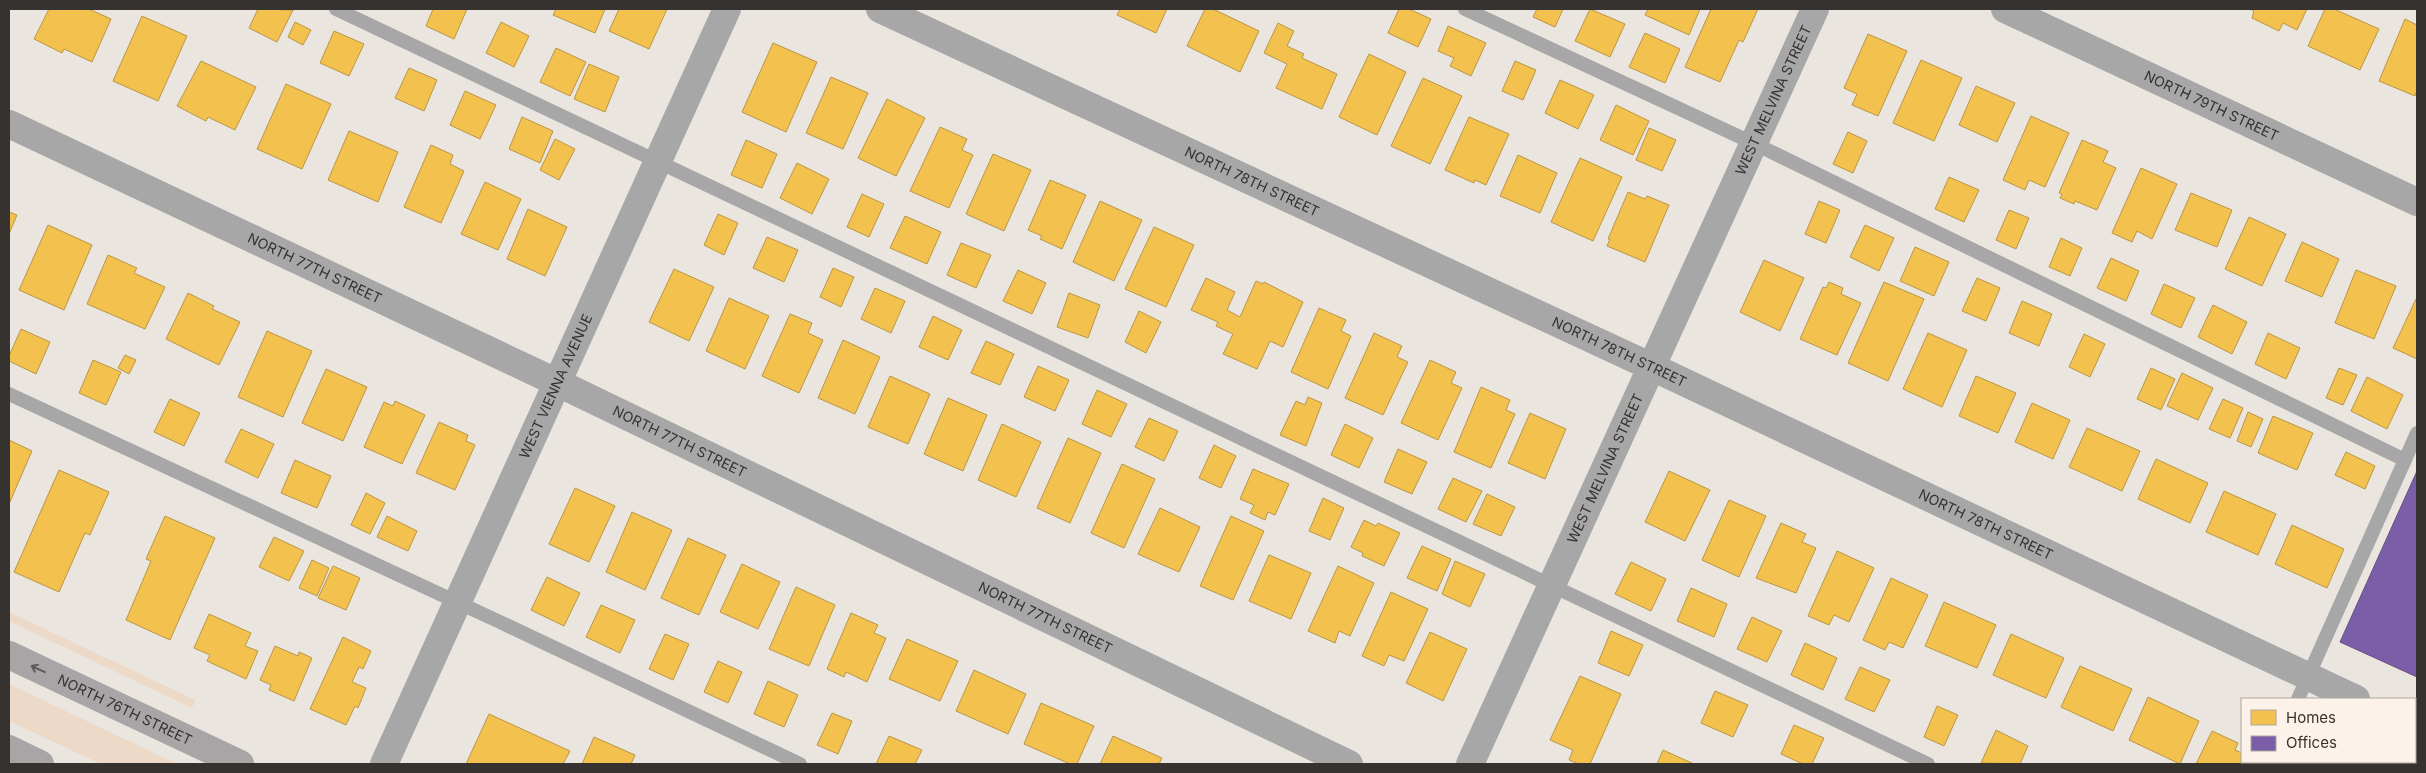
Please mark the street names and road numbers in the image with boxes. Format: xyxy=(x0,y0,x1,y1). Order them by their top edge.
street label: WEST MELVINA STREET xyxy=(1731,22,1815,177)
street label: NORTH 79TH STREET xyxy=(2142,66,2282,144)
street label: NORTH 78TH STREET xyxy=(1182,143,1322,220)
street label: NORTH 77TH STREET xyxy=(245,229,385,307)
street label: WEST VIENNA AVENUE xyxy=(515,311,595,461)
street label: NORTH 78TH STREET xyxy=(1550,313,1690,390)
street label: WEST MELVINA STREET xyxy=(1563,391,1646,546)
street label: NORTH 77TH STREET xyxy=(610,402,749,480)
street label: NORTH 78TH STREET xyxy=(1916,485,2056,563)
street label: NORTH 77TH STREET xyxy=(976,578,1115,657)
street label: NORTH 76TH STREET xyxy=(55,670,195,748)

